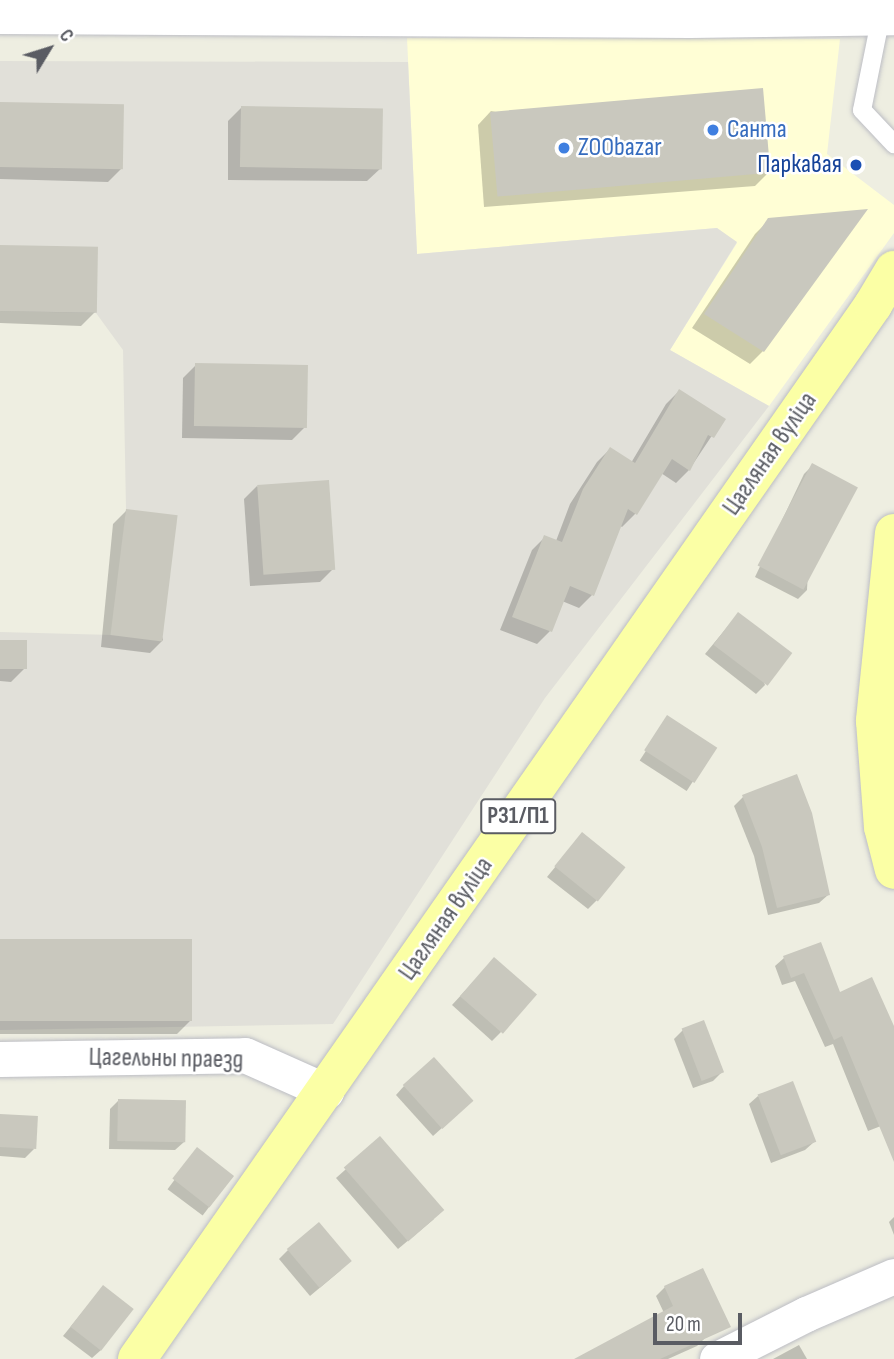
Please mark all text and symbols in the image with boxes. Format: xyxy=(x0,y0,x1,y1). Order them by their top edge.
north arrow xyxy=(14,14,84,84)
text: С xyxy=(54,25,78,47)
place label: Санта xyxy=(727,114,787,146)
marker: Санта xyxy=(705,122,721,138)
place label: ZOObazar xyxy=(578,132,662,164)
marker: ZOObazar xyxy=(556,140,572,156)
place label: Паркавая xyxy=(757,149,842,181)
marker: Паркавая xyxy=(848,157,864,173)
street label: Цагляная вуліца xyxy=(716,386,824,522)
road number: Р31/П1 xyxy=(480,796,556,836)
street label: Цагляная вуліца xyxy=(392,851,500,987)
street label: Цагельны праезд xyxy=(88,1042,244,1076)
scale bar xyxy=(656,1300,745,1344)
text: 20 m xyxy=(666,1312,701,1337)

